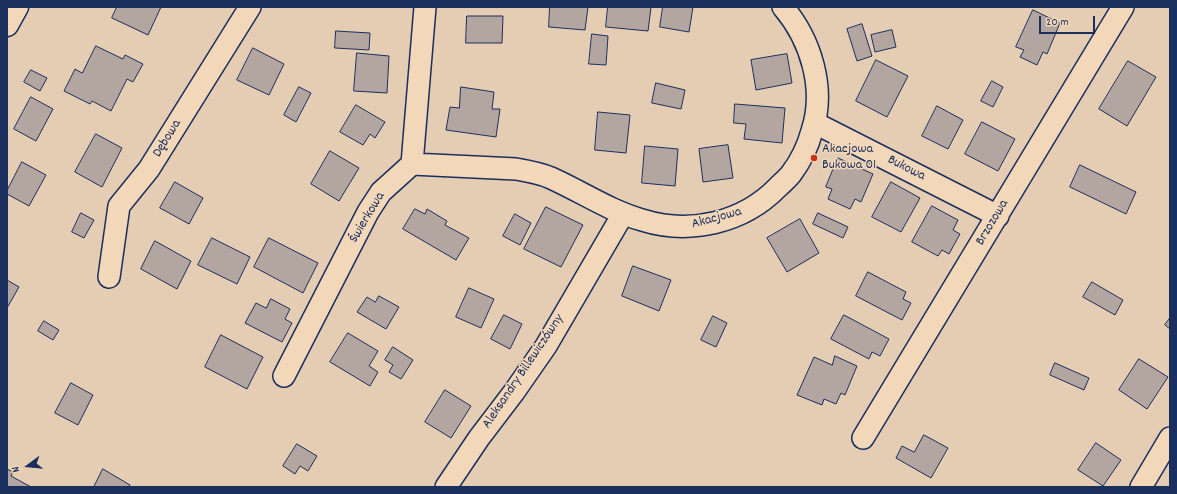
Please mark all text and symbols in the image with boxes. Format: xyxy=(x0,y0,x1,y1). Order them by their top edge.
scale bar xyxy=(1041,8,1097,34)
text: 20 m xyxy=(1046,14,1069,31)
street label: Dębowa xyxy=(150,117,186,161)
place label: Akacjowa Bukowa 01 xyxy=(822,142,876,174)
street label: Bukowa xyxy=(884,152,928,186)
marker: Akacjowa Bukowa 01 xyxy=(809,153,819,163)
street label: Świerkowa xyxy=(346,190,390,246)
street label: Brzozowa xyxy=(973,197,1013,249)
street label: Akacjowa xyxy=(690,204,744,234)
street label: Aleksandry Billewiczówny xyxy=(479,312,569,432)
north arrow xyxy=(8,446,48,486)
text: N xyxy=(8,464,25,474)

